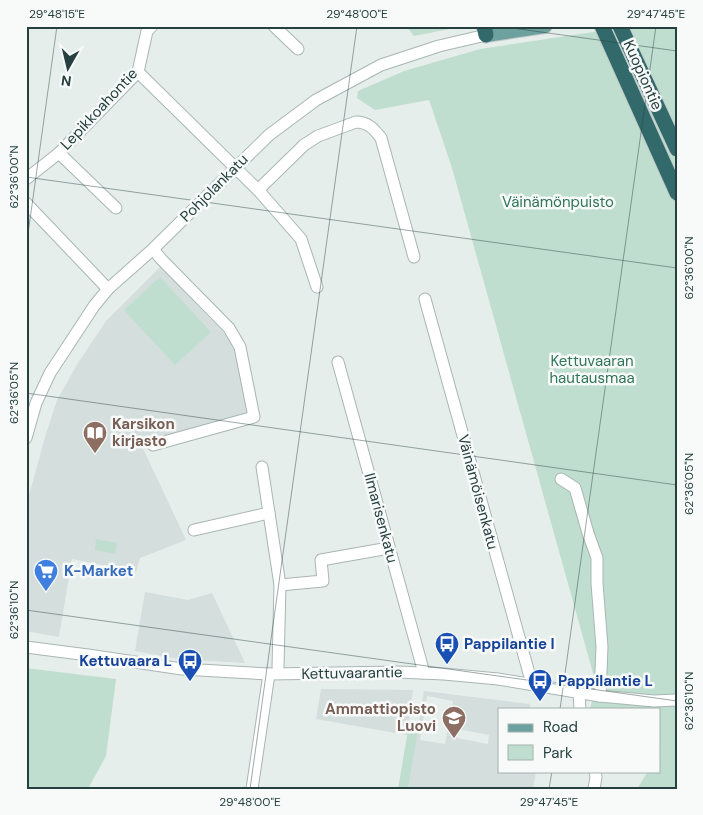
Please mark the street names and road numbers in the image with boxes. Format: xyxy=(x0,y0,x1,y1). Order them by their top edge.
street label: Kuopiontie xyxy=(619,37,667,113)
street label: Lepikkoahontie xyxy=(56,64,142,154)
street label: Pohjolankatu xyxy=(176,150,252,226)
street label: Väinämöisenkatu xyxy=(453,432,503,552)
street label: Ilmarisenkatu xyxy=(359,471,403,565)
street label: Kettuvaarantie xyxy=(301,662,403,684)

